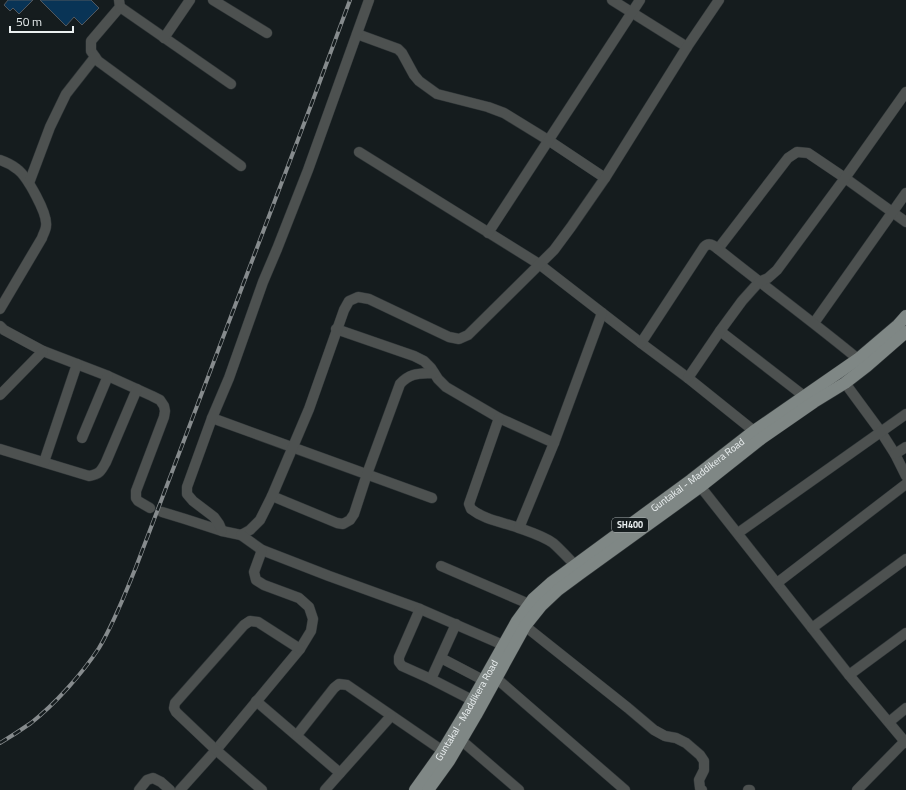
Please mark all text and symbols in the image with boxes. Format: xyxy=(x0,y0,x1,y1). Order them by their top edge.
scale bar xyxy=(10,8,73,34)
text: 50 m xyxy=(16,12,42,31)
street label: Guntakal - Maddikera Road xyxy=(647,434,748,515)
road number: SH400 xyxy=(612,518,648,532)
street label: Guntakal - Maddikera Road xyxy=(431,657,502,764)

